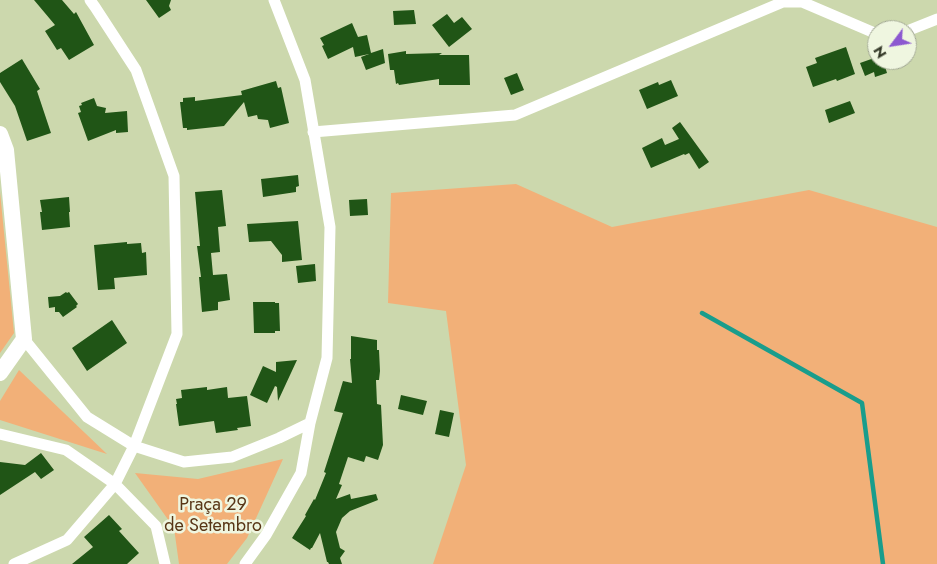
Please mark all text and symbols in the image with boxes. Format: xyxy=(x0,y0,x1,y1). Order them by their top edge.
north arrow xyxy=(867,20,917,70)
text: N xyxy=(869,42,891,62)
park label: Praça 29 de Setembro xyxy=(164,495,262,538)

